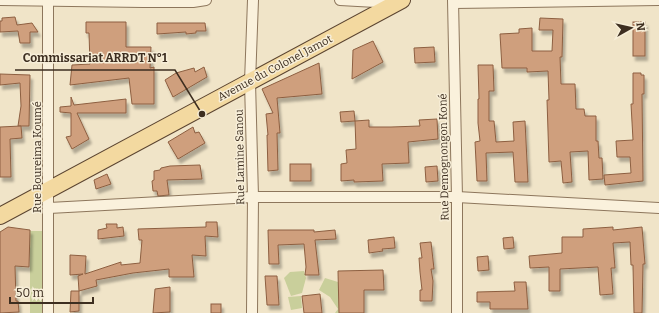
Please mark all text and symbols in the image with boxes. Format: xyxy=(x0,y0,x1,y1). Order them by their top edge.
north arrow xyxy=(611,8,651,48)
text: N xyxy=(633,22,648,32)
street label: Avenue du Colonel Jamot xyxy=(216,32,334,104)
callout: Commissariat ARRDT N°1 xyxy=(15,46,175,70)
text: Commissariat ARRDT N°1 xyxy=(23,51,168,65)
street label: Rue Demognongon Koné xyxy=(436,93,452,221)
street label: Rue Boureima Koumé xyxy=(31,101,44,213)
street label: Rue Lamine Sanou xyxy=(233,109,247,205)
scale bar xyxy=(10,279,93,305)
text: 50 m xyxy=(16,286,45,300)

